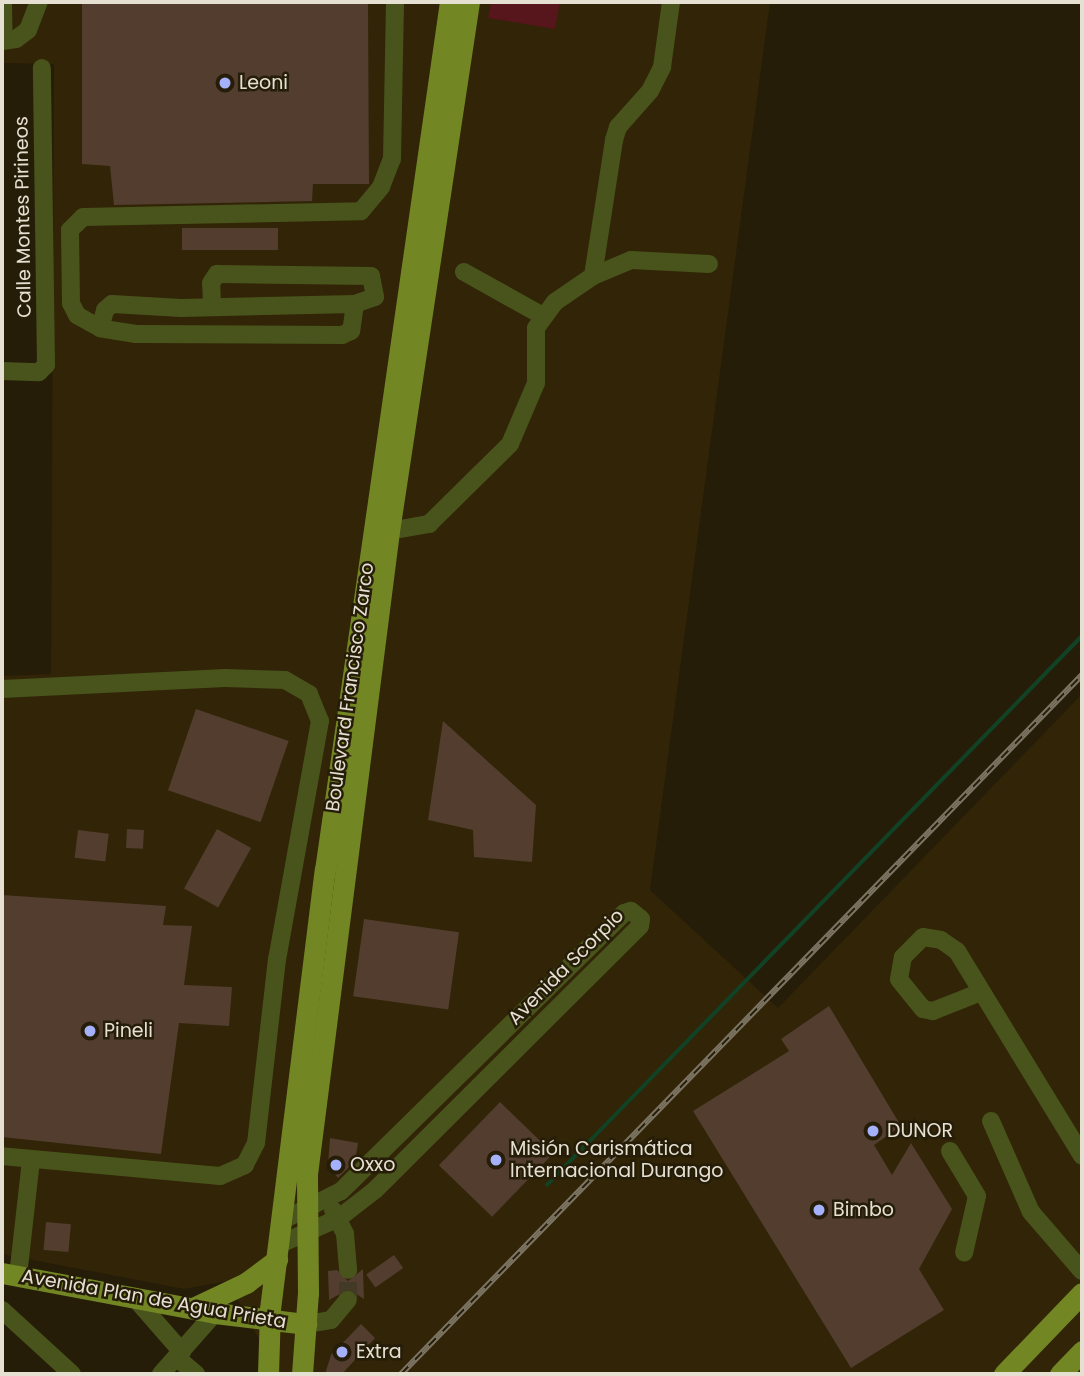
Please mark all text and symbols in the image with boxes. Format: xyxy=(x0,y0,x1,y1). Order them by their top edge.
place label: Leoni xyxy=(239,72,288,94)
marker: Leoni xyxy=(217,75,233,91)
street label: Calle Montes Pirineos xyxy=(10,116,36,318)
street label: Boulevard Francisco Zarco xyxy=(321,561,379,813)
street label: Avenida Scorpio xyxy=(503,904,629,1030)
place label: Pineli xyxy=(104,1020,153,1042)
marker: Pineli xyxy=(82,1023,98,1039)
place label: DUNOR xyxy=(887,1120,953,1142)
marker: DUNOR xyxy=(865,1123,881,1139)
place label: Misión Carismática Internacional Durango xyxy=(510,1138,723,1182)
marker: Misión Carismática Internacional Durango xyxy=(488,1152,504,1168)
place label: Oxxo xyxy=(350,1154,395,1176)
marker: Oxxo xyxy=(328,1157,344,1173)
place label: Bimbo xyxy=(833,1199,894,1221)
marker: Bimbo xyxy=(811,1202,827,1218)
street label: Avenida Plan de Agua Prieta xyxy=(20,1264,288,1334)
place label: Extra xyxy=(356,1341,402,1363)
marker: Extra xyxy=(334,1344,350,1360)

